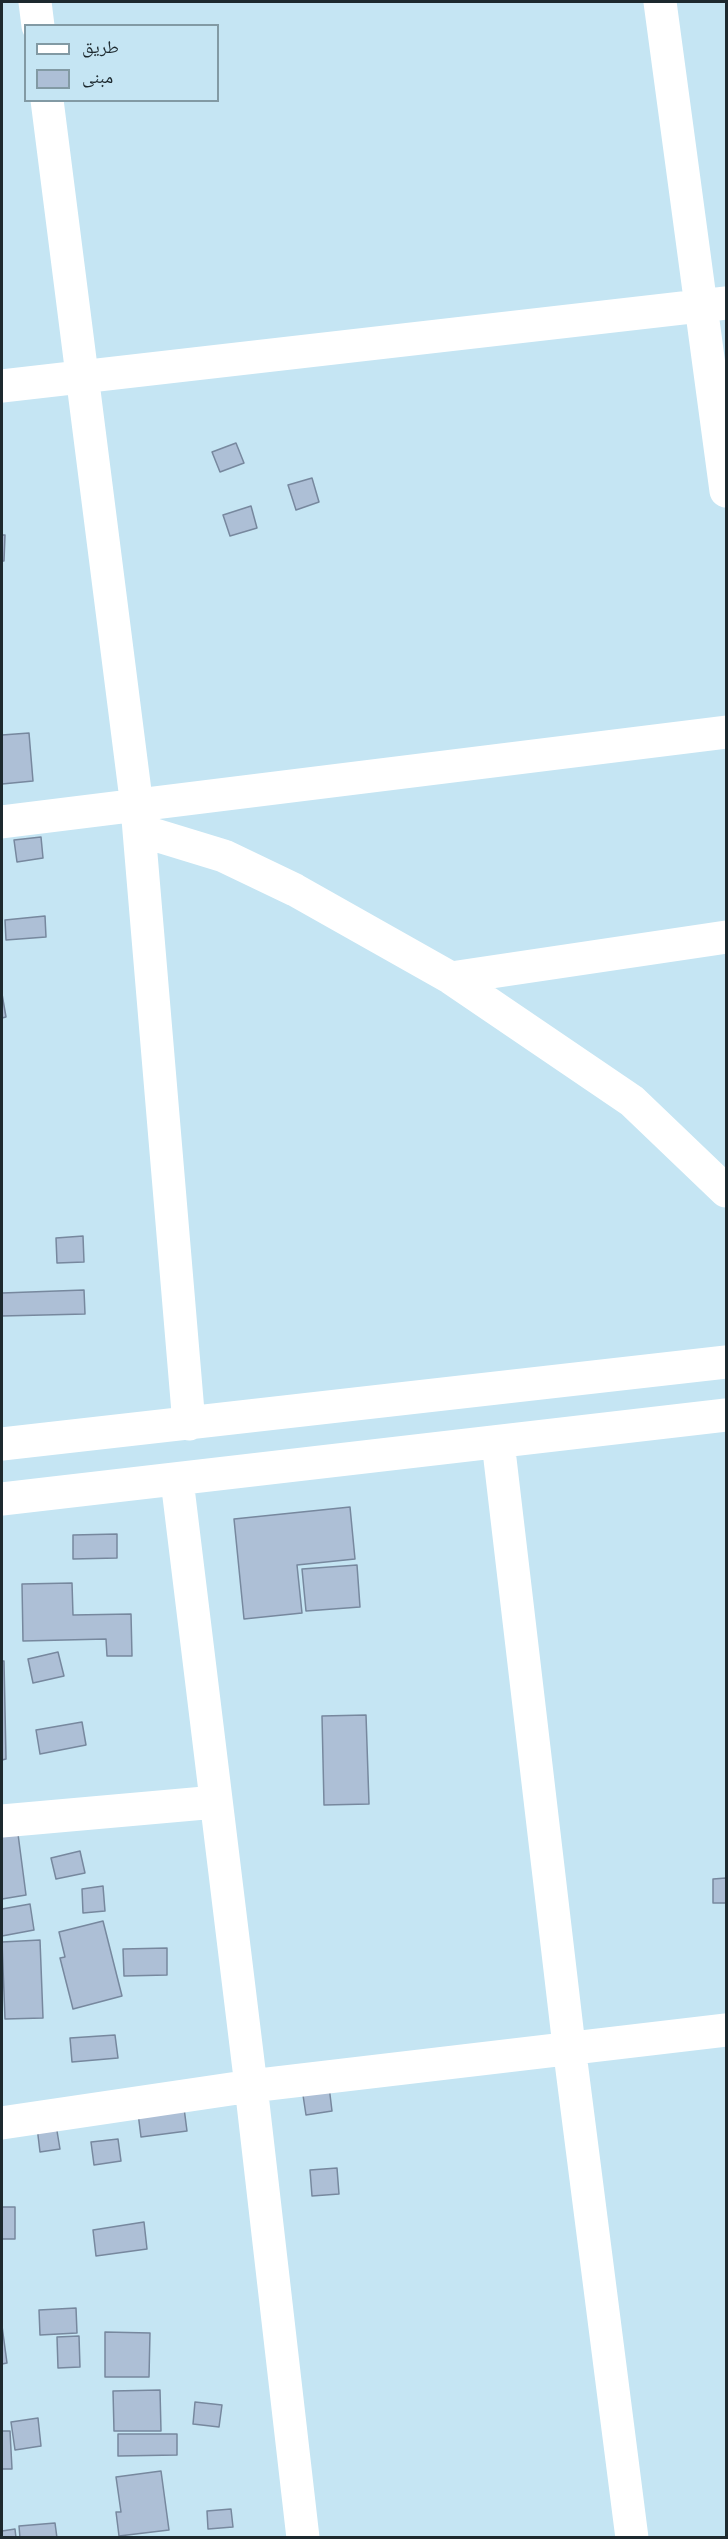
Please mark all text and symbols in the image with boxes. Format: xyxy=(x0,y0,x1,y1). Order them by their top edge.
legend xyxy=(24,24,219,102)
text: طريق xyxy=(82,34,119,58)
text: مبنى xyxy=(82,64,113,88)

